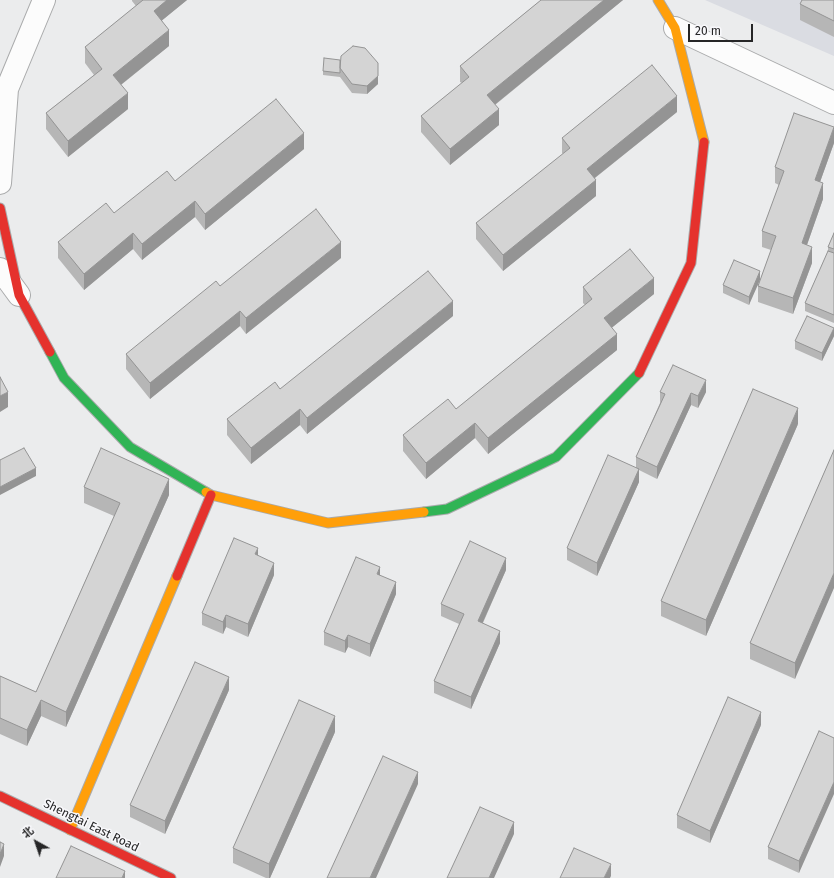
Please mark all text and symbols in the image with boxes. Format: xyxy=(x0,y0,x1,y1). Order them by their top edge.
scale bar xyxy=(690,16,755,42)
text: 20 m xyxy=(695,24,721,38)
street label: Shengtai East Road xyxy=(41,797,141,855)
north arrow xyxy=(16,822,56,862)
text: 北 xyxy=(20,824,36,841)

